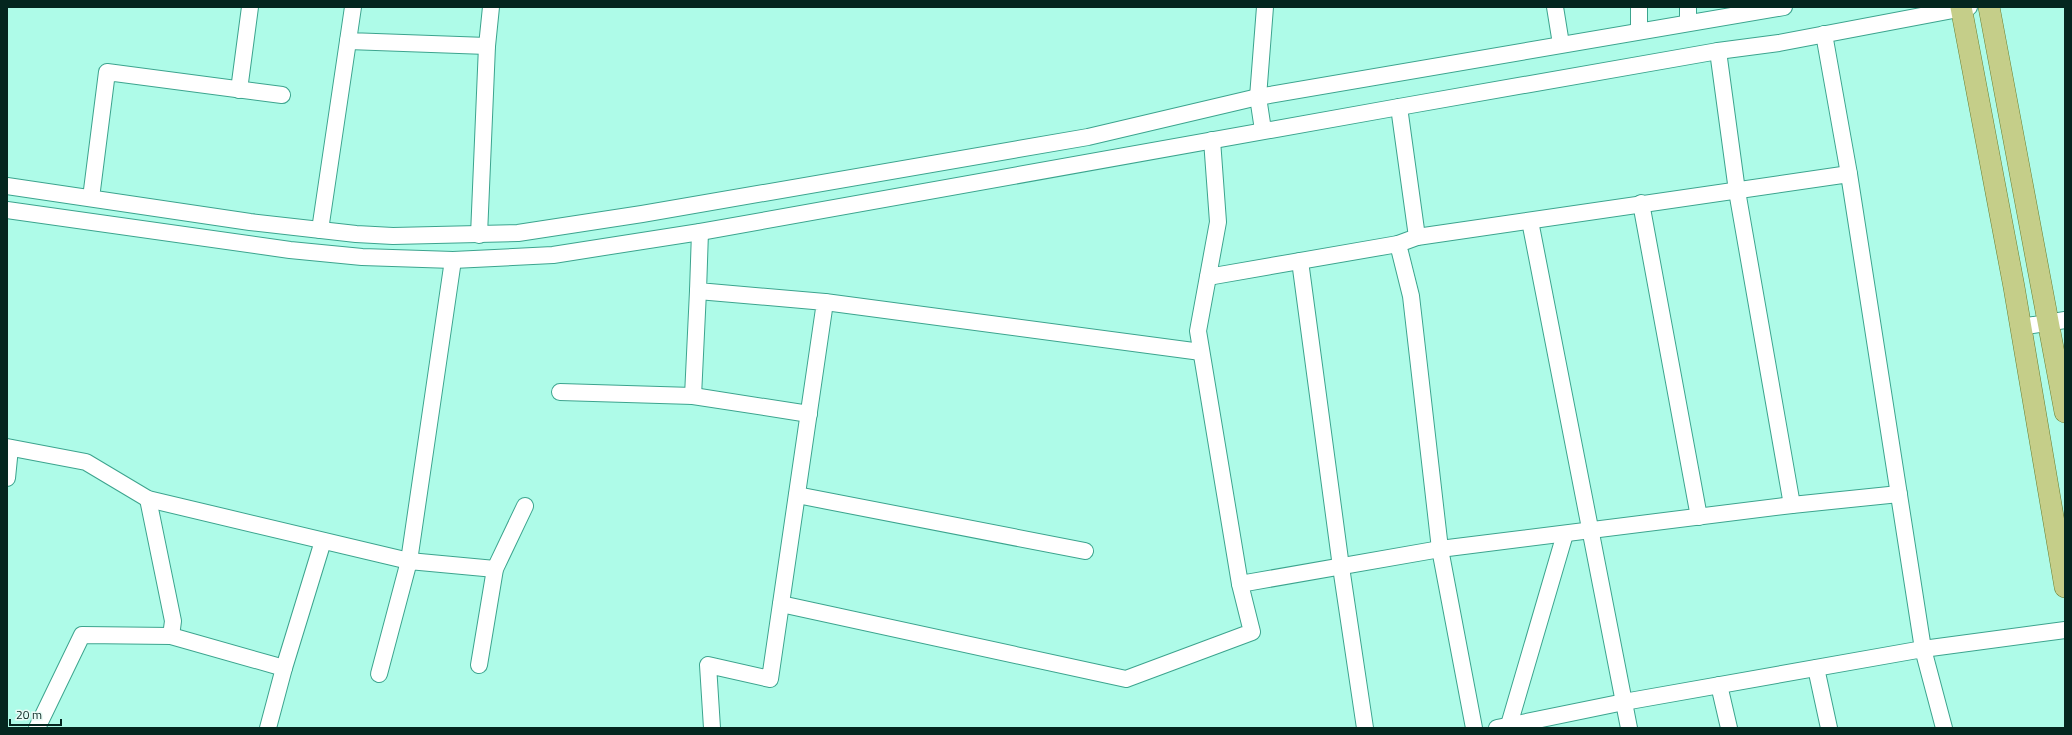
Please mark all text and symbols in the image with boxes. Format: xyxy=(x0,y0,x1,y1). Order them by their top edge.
scale bar xyxy=(10,701,61,727)
text: 20 m xyxy=(16,705,42,724)

